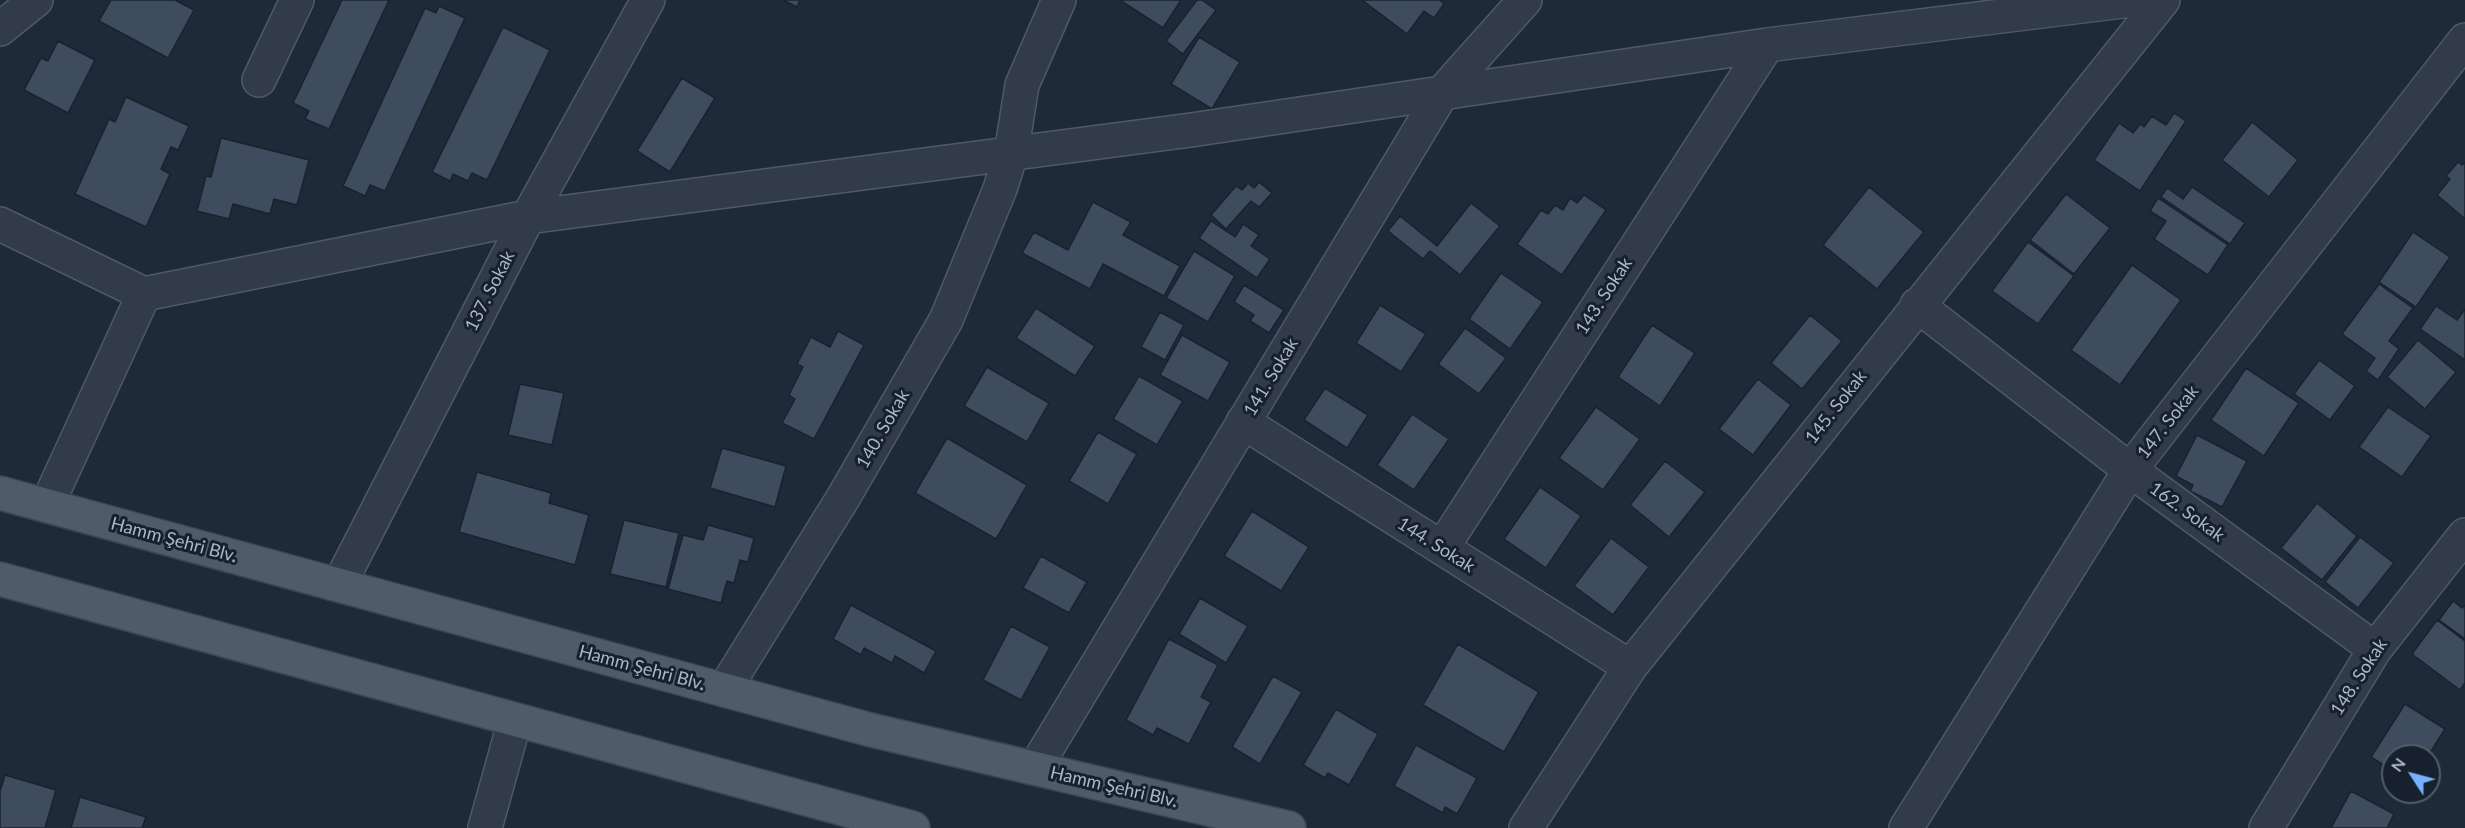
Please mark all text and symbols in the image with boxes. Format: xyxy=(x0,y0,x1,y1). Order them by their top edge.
street label: 137. Sokak xyxy=(461,247,519,335)
street label: 143. Sokak xyxy=(1571,253,1637,339)
street label: 141. Sokak xyxy=(1239,334,1303,420)
street label: 145. Sokak xyxy=(1801,366,1871,448)
street label: 147. Sokak xyxy=(2133,381,2203,463)
street label: 140. Sokak xyxy=(852,386,914,472)
street label: 162. Sokak xyxy=(2145,478,2229,546)
street label: Hamm Şehri Blv. xyxy=(108,513,240,567)
street label: 144. Sokak xyxy=(1393,513,1479,577)
street label: 148. Sokak xyxy=(2326,634,2392,720)
street label: Hamm Şehri Blv. xyxy=(576,641,708,695)
north arrow xyxy=(2381,744,2441,804)
text: N xyxy=(2386,754,2409,775)
street label: Hamm Şehri Blv. xyxy=(1048,762,1180,812)

